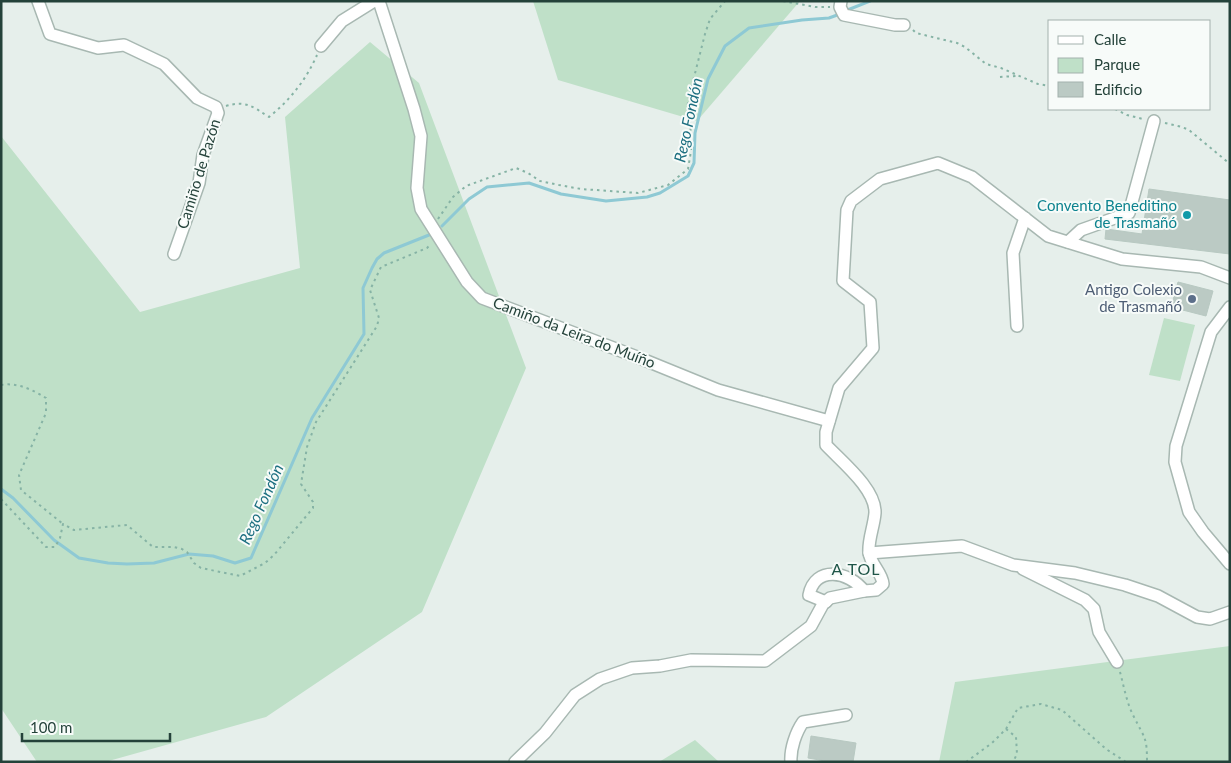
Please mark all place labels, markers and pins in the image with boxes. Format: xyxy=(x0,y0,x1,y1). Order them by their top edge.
place label: Convento Beneditino de Trasmañó xyxy=(1037,196,1177,231)
marker: Convento Beneditino de Trasmañó xyxy=(1181,209,1193,221)
place label: Antigo Colexio de Trasmañó xyxy=(1085,280,1182,315)
marker: Antigo Colexio de Trasmañó xyxy=(1186,293,1198,305)

